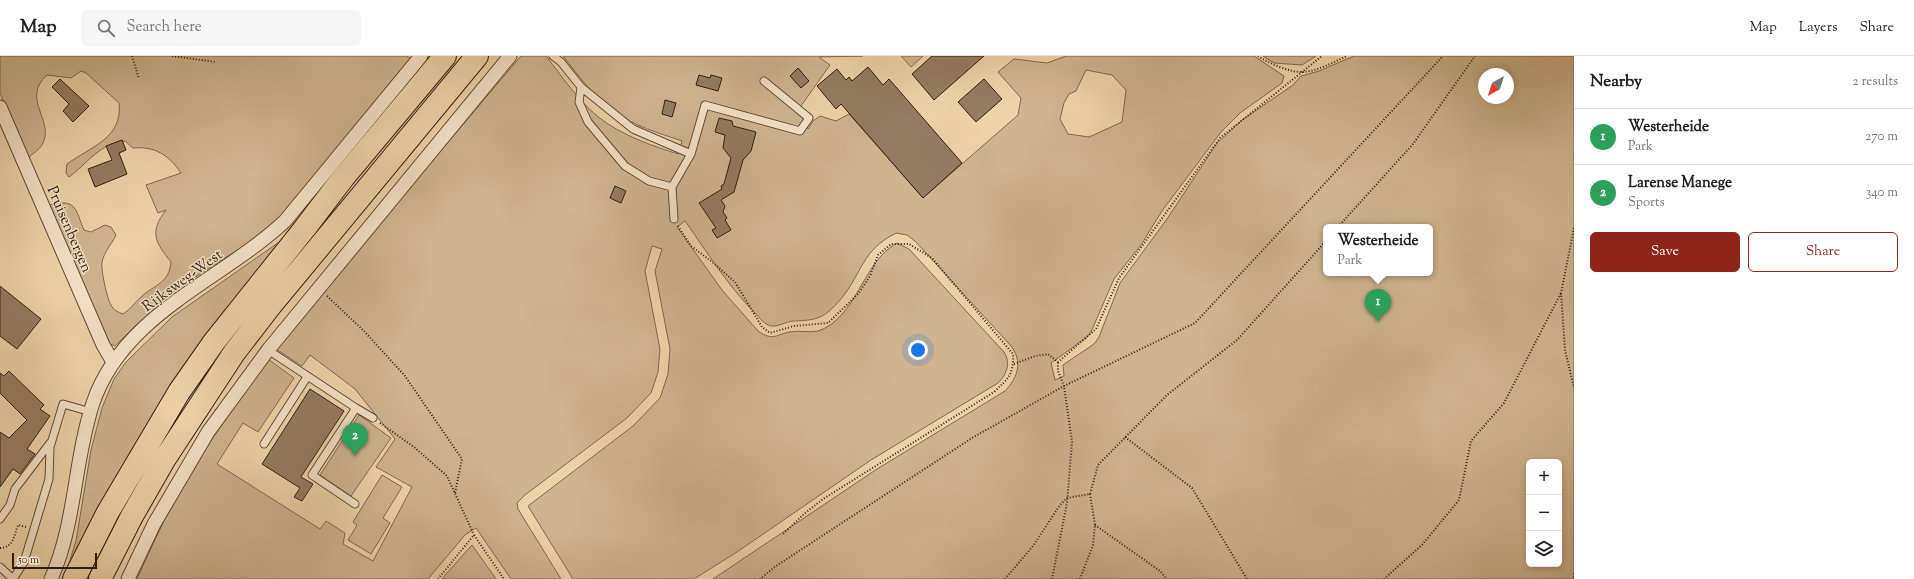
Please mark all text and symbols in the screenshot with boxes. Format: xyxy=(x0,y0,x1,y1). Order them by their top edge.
search box xyxy=(81,10,361,46)
text: Map xyxy=(20,14,57,41)
icon: search xyxy=(95,17,117,39)
text: Search here xyxy=(127,17,202,38)
text: Map xyxy=(1750,18,1777,38)
text: Layers xyxy=(1799,18,1837,38)
text: Share xyxy=(1859,18,1894,38)
north arrow xyxy=(1478,68,1514,104)
text: Nearby xyxy=(1590,70,1642,94)
text: 2 results xyxy=(1853,73,1898,91)
text: Westerheide xyxy=(1628,117,1709,138)
text: 1 xyxy=(1601,128,1605,146)
text: 270 m xyxy=(1865,128,1898,146)
text: Park xyxy=(1628,138,1653,156)
text: Larense Manege xyxy=(1628,173,1732,194)
street label: Pruisenbergen xyxy=(41,183,96,276)
text: 2 xyxy=(1600,184,1606,202)
text: 340 m xyxy=(1866,184,1898,202)
text: Sports xyxy=(1628,194,1665,212)
popup xyxy=(1323,224,1433,276)
text: Westerheide xyxy=(1338,231,1418,252)
button: Save xyxy=(1590,232,1740,272)
button: Share xyxy=(1748,232,1898,272)
street label: Rijksweg-West xyxy=(138,245,227,318)
text: Park xyxy=(1338,252,1362,270)
pin: 1 xyxy=(1365,289,1391,322)
your location xyxy=(908,340,928,360)
pin: 2 xyxy=(342,423,368,456)
map controls xyxy=(1526,459,1562,567)
button: + xyxy=(1526,459,1562,495)
button: − xyxy=(1526,495,1562,531)
button: layers xyxy=(1526,531,1562,567)
scale bar xyxy=(12,551,97,570)
text: 50 m xyxy=(18,552,39,568)

